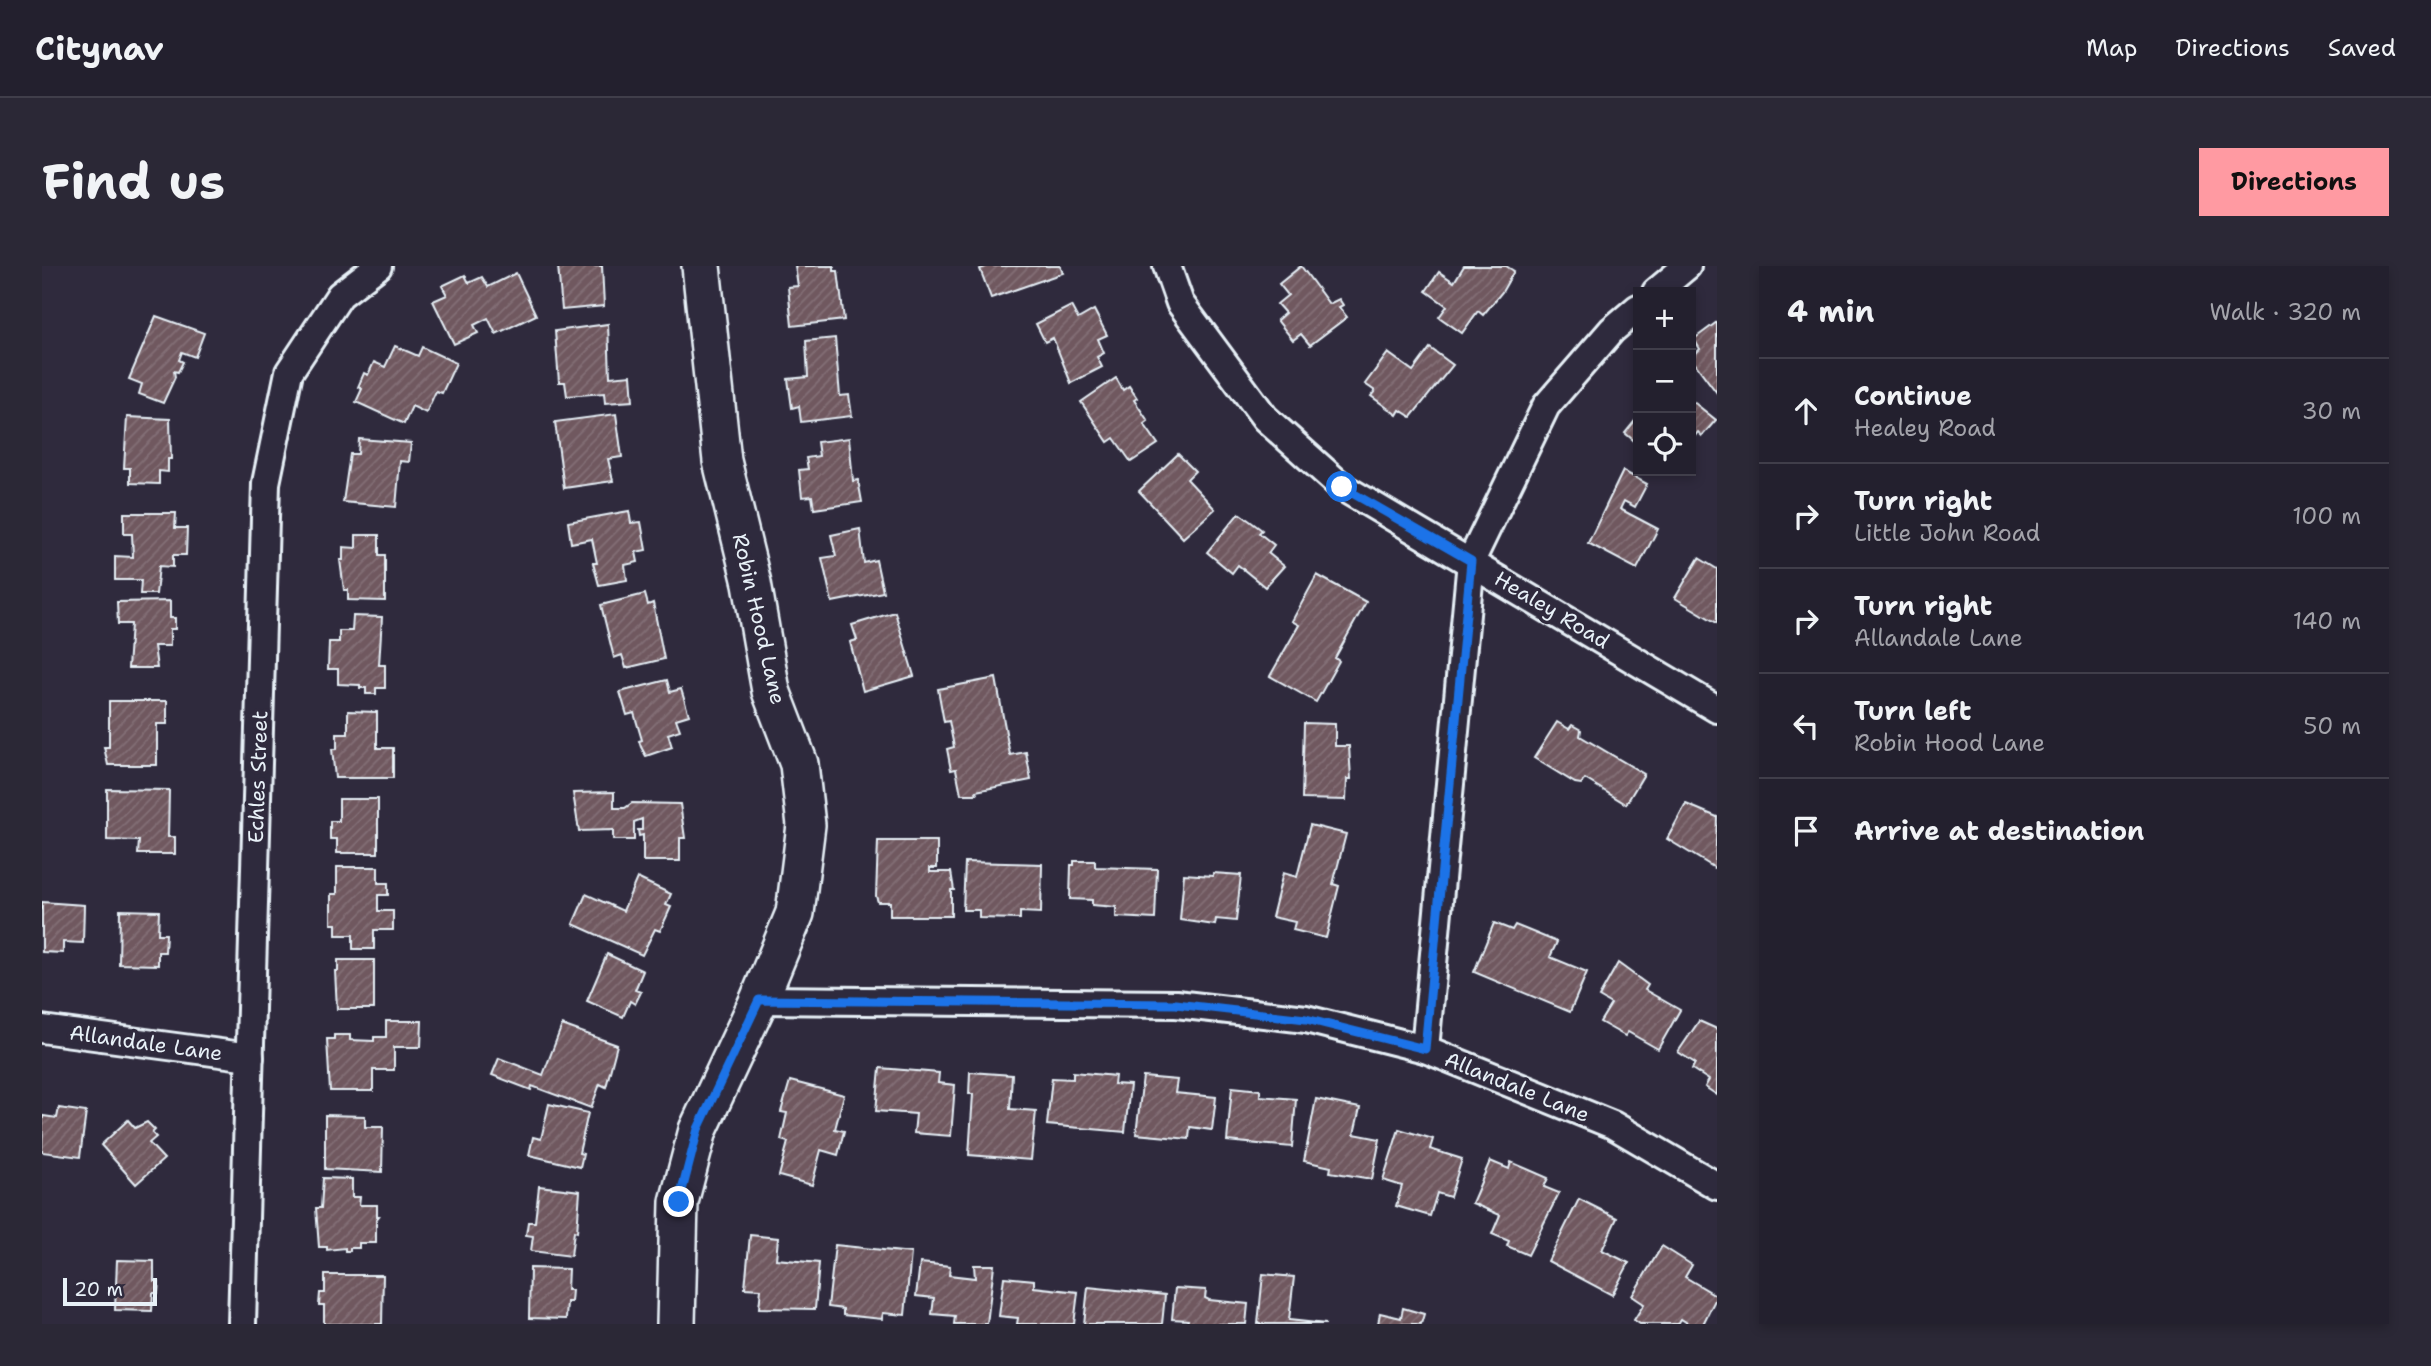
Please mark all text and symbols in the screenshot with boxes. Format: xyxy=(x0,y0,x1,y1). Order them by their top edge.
text: Citynav xyxy=(35,26,164,71)
text: Map xyxy=(2086,32,2137,64)
text: Directions xyxy=(2175,32,2290,64)
text: Saved xyxy=(2328,32,2396,64)
button: Directions xyxy=(2199,148,2389,216)
text: Find us xyxy=(42,149,225,215)
map controls xyxy=(1633,287,1696,476)
button: + xyxy=(1633,287,1696,350)
text: 4 min xyxy=(1787,291,1874,332)
text: Walk · 320 m xyxy=(2210,297,2361,327)
button: − xyxy=(1633,350,1696,413)
text: Continue xyxy=(1854,378,1972,413)
icon: ahead xyxy=(1787,392,1825,430)
text: 30 m xyxy=(2302,396,2361,426)
button: locate xyxy=(1633,413,1696,476)
text: Healey Road xyxy=(1854,413,1996,443)
route start xyxy=(1326,471,1357,502)
text: Turn right xyxy=(1854,483,1992,518)
icon: right xyxy=(1787,497,1825,535)
text: 100 m xyxy=(2292,501,2361,531)
text: Little John Road xyxy=(1854,518,2040,548)
street label: Robin Hood Lane xyxy=(726,531,792,707)
street label: Healey Road xyxy=(1489,565,1615,655)
text: Turn right xyxy=(1854,588,1992,623)
icon: right xyxy=(1787,602,1825,640)
text: 140 m xyxy=(2293,606,2361,636)
text: Allandale Lane xyxy=(1854,623,2023,653)
text: Turn left xyxy=(1854,693,1971,728)
icon: left xyxy=(1787,707,1825,745)
street label: Echles Street xyxy=(242,710,274,844)
text: 50 m xyxy=(2303,711,2361,741)
text: Robin Hood Lane xyxy=(1854,728,2045,758)
icon: arrive xyxy=(1787,812,1825,850)
text: Arrive at destination xyxy=(1854,813,2144,848)
street label: Allandale Lane xyxy=(68,1018,224,1068)
street label: Allandale Lane xyxy=(1440,1045,1594,1129)
route end xyxy=(663,1186,694,1217)
scale bar xyxy=(63,1275,158,1307)
text: 20 m xyxy=(74,1277,123,1302)

